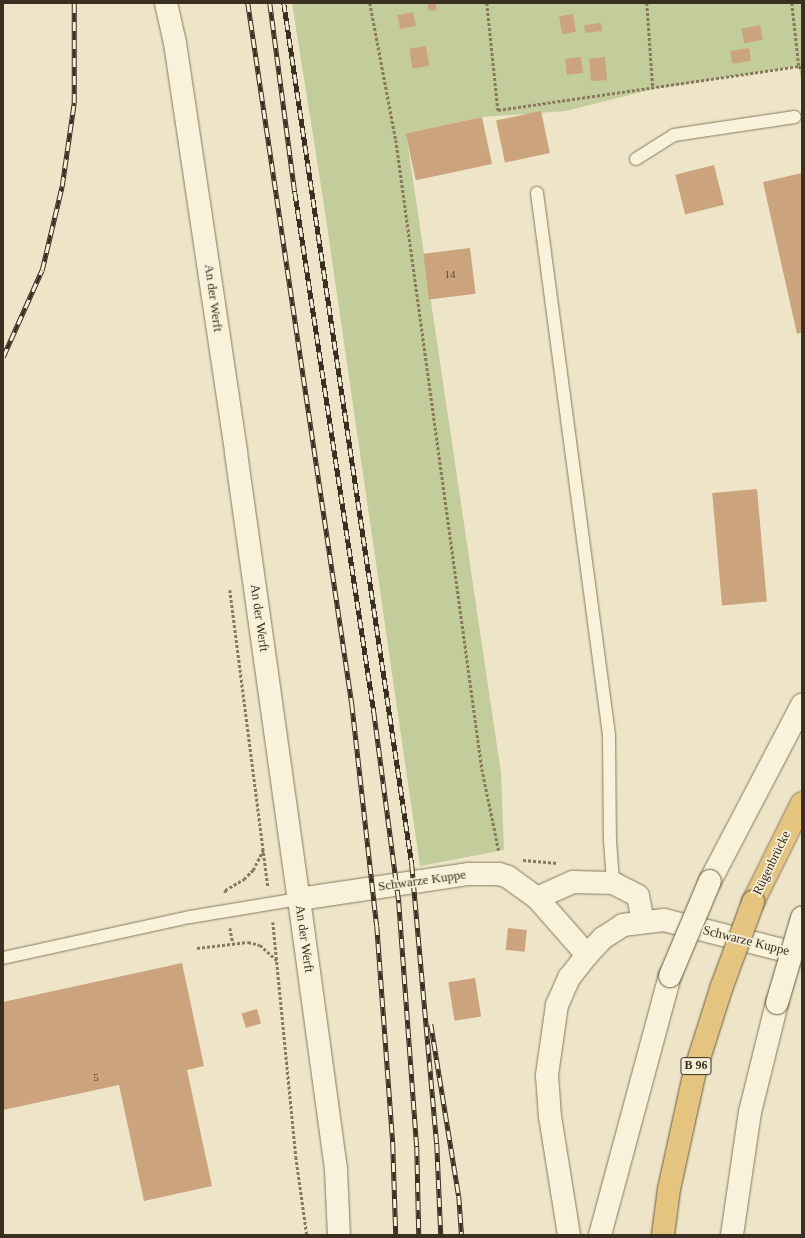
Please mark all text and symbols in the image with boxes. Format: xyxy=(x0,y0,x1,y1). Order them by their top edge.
street label: An der Werft xyxy=(201,263,225,333)
house number: 14 xyxy=(444,267,456,281)
street label: An der Werft xyxy=(247,583,271,653)
street label: Rügenbrücke xyxy=(750,828,794,898)
street label: Schwarze Kuppe xyxy=(377,867,467,895)
street label: An der Werft xyxy=(292,904,316,974)
street label: Schwarze Kuppe xyxy=(701,923,791,959)
road number: B 96 xyxy=(680,1056,712,1076)
house number: 5 xyxy=(93,1070,99,1084)

